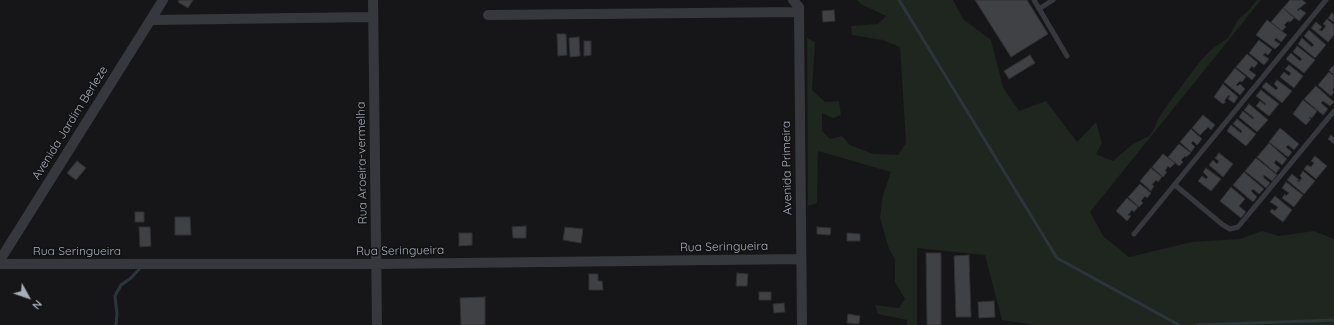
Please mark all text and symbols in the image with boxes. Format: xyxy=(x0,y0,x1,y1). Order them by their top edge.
street label: Avenida Jardim Berleze xyxy=(29,63,111,183)
street label: Rua Aroeira-vermelha xyxy=(354,102,370,224)
street label: Avenida Primeira xyxy=(779,121,795,215)
street label: Rua Seringueira xyxy=(680,239,768,255)
street label: Rua Seringueira xyxy=(356,243,444,259)
street label: Rua Seringueira xyxy=(33,244,121,258)
north arrow xyxy=(8,277,48,317)
text: N xyxy=(29,297,45,312)

